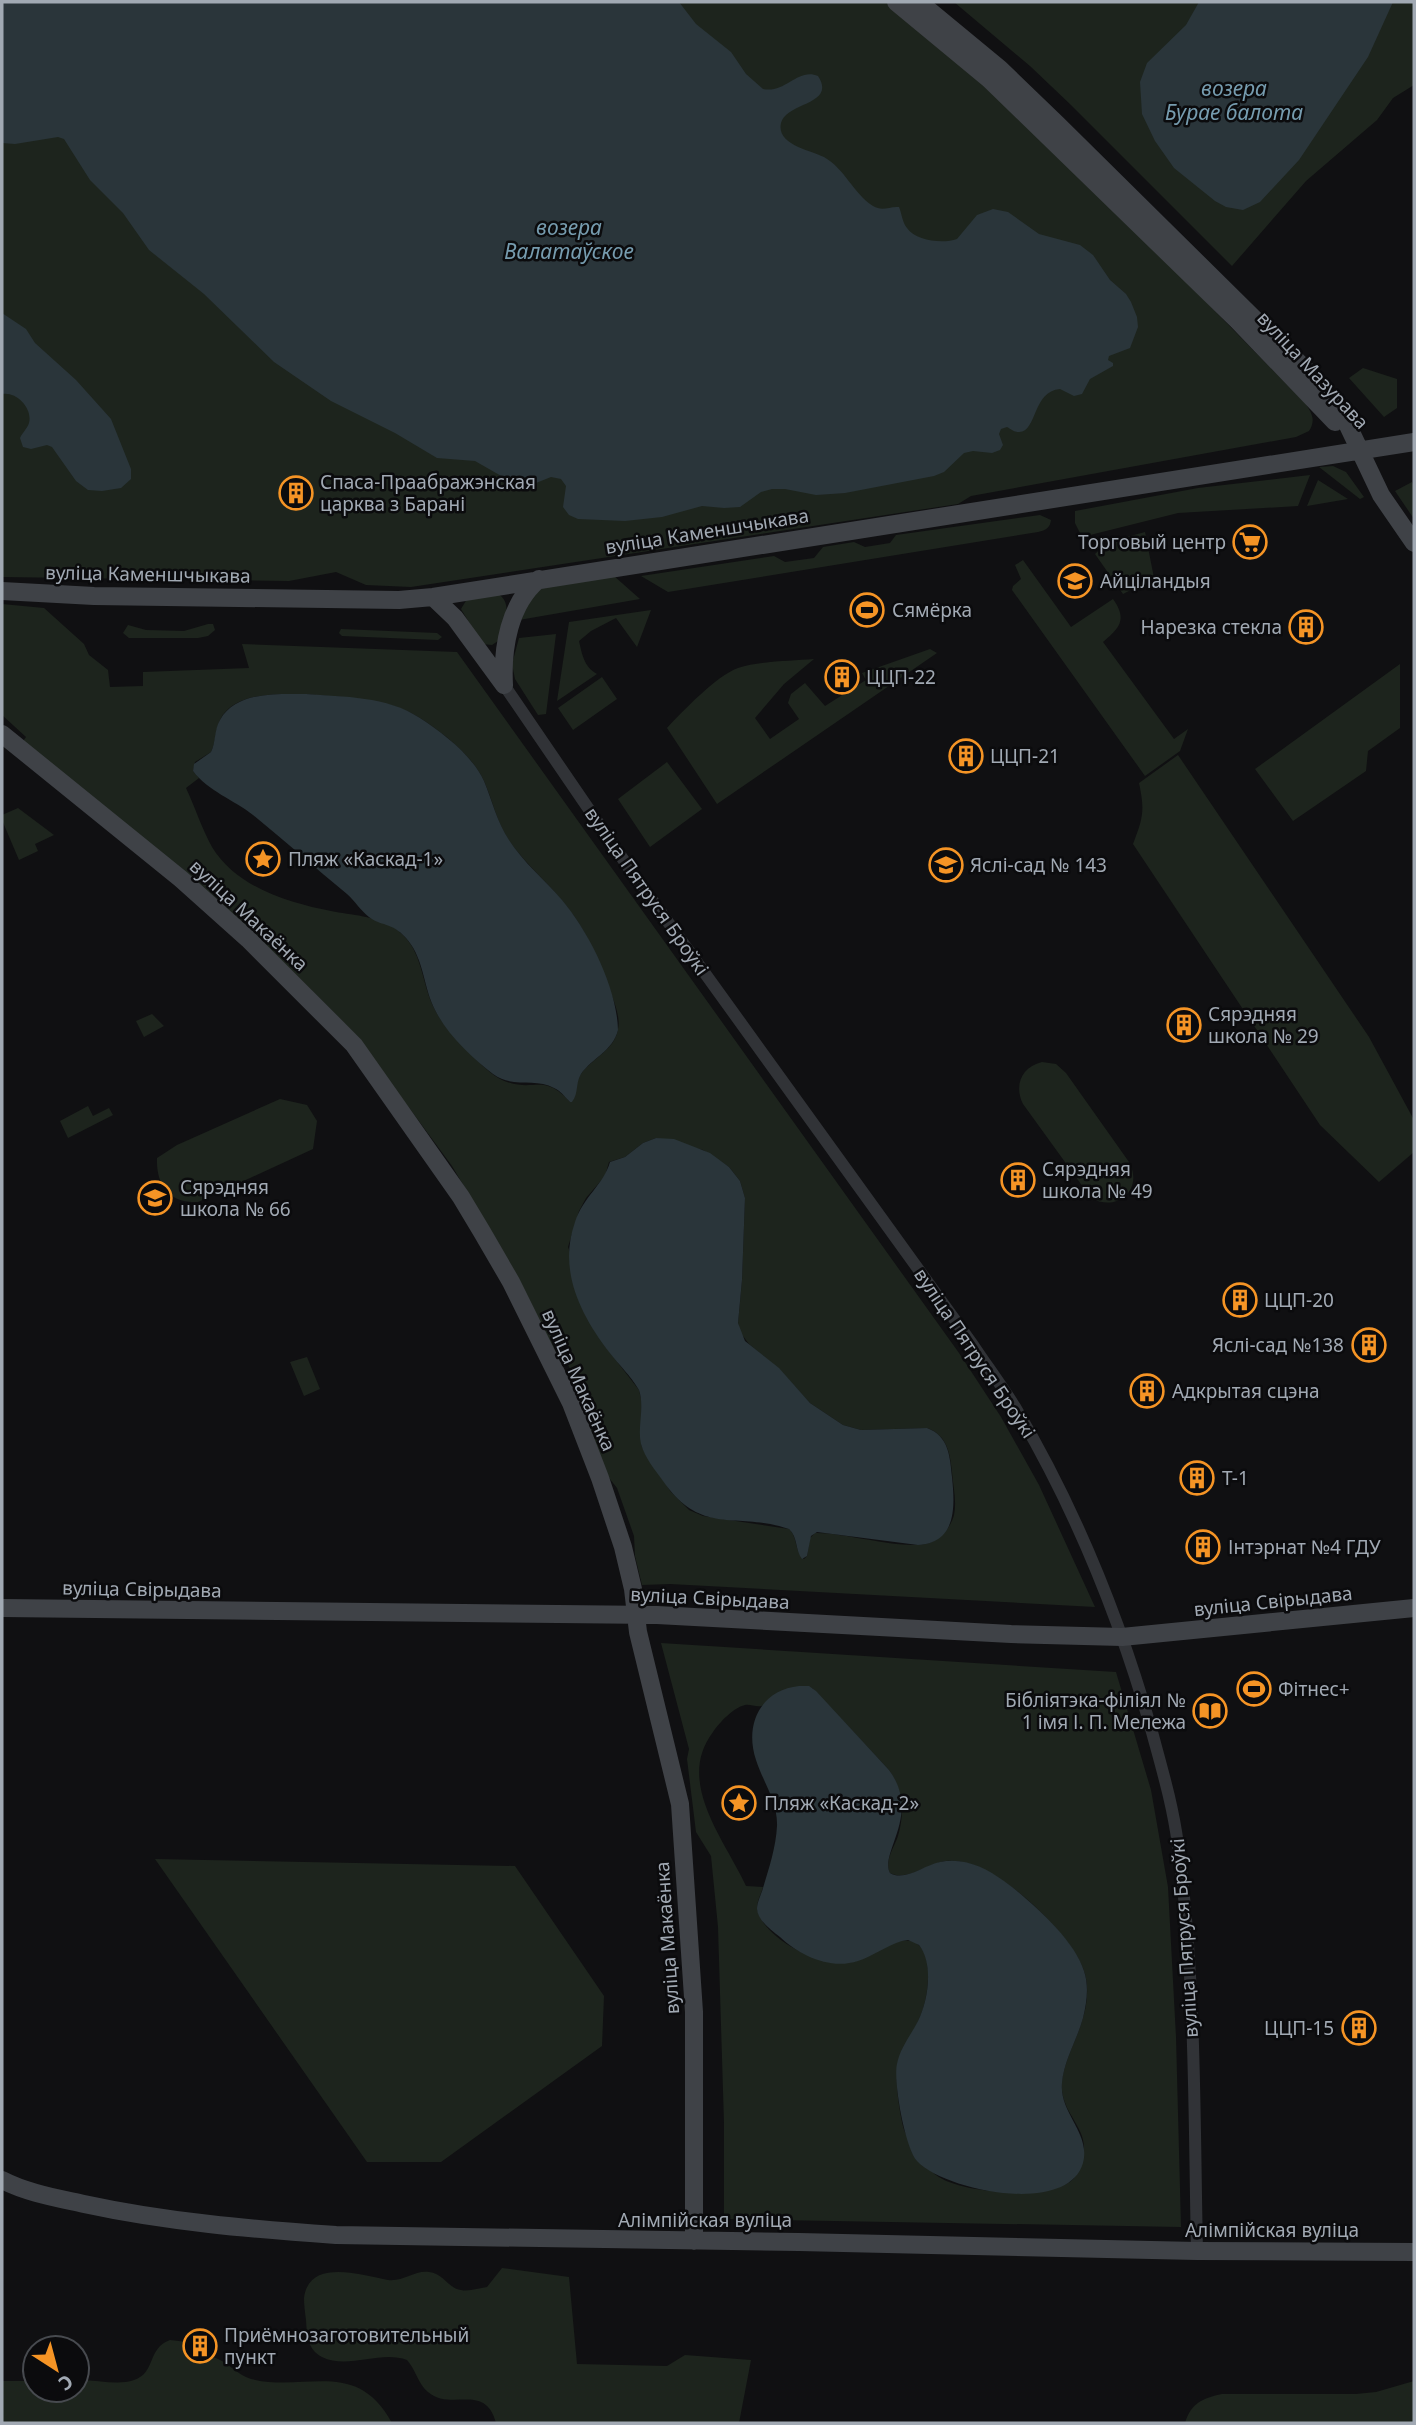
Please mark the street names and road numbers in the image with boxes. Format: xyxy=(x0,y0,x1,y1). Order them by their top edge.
street label: вуліца Мазурава xyxy=(1252,305,1374,435)
street label: вуліца Каменшчыкава xyxy=(603,502,811,560)
street label: вуліца Каменшчыкава xyxy=(45,559,251,589)
street label: вуліца Пятруся Броўкі xyxy=(579,802,715,980)
street label: вуліца Макаёнка xyxy=(184,853,314,977)
street label: вуліца Пятруся Броўкі xyxy=(908,1263,1042,1443)
street label: вуліца Макаёнка xyxy=(536,1305,622,1455)
street label: вуліца Свірыдава xyxy=(62,1575,222,1603)
street label: вуліца Свірыдава xyxy=(1192,1580,1354,1622)
street label: вуліца Свірыдава xyxy=(630,1581,790,1615)
street label: вуліца Пятруся Броўкі xyxy=(1164,1837,1204,2039)
street label: вуліца Макаёнка xyxy=(649,1861,685,2015)
street label: Алімпійская вуліца xyxy=(618,2207,792,2233)
street label: Алімпійская вуліца xyxy=(1185,2217,1359,2243)

